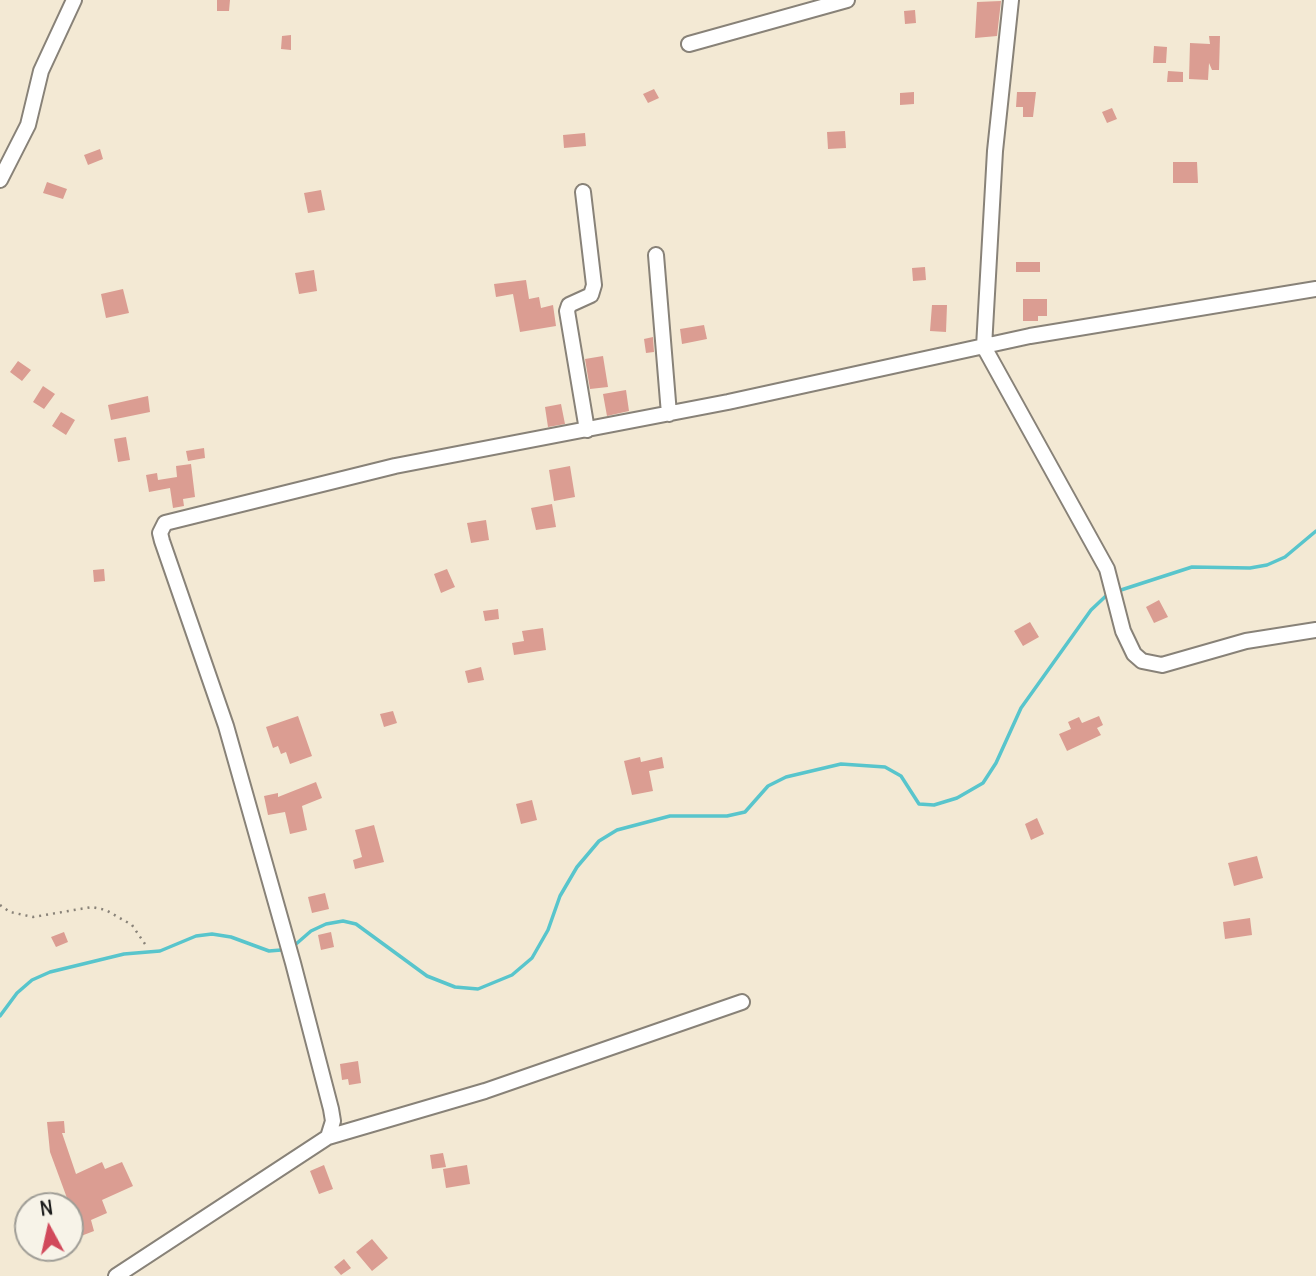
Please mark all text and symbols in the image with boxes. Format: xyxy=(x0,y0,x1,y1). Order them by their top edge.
north arrow xyxy=(14,1192,84,1262)
text: N xyxy=(38,1195,55,1221)

